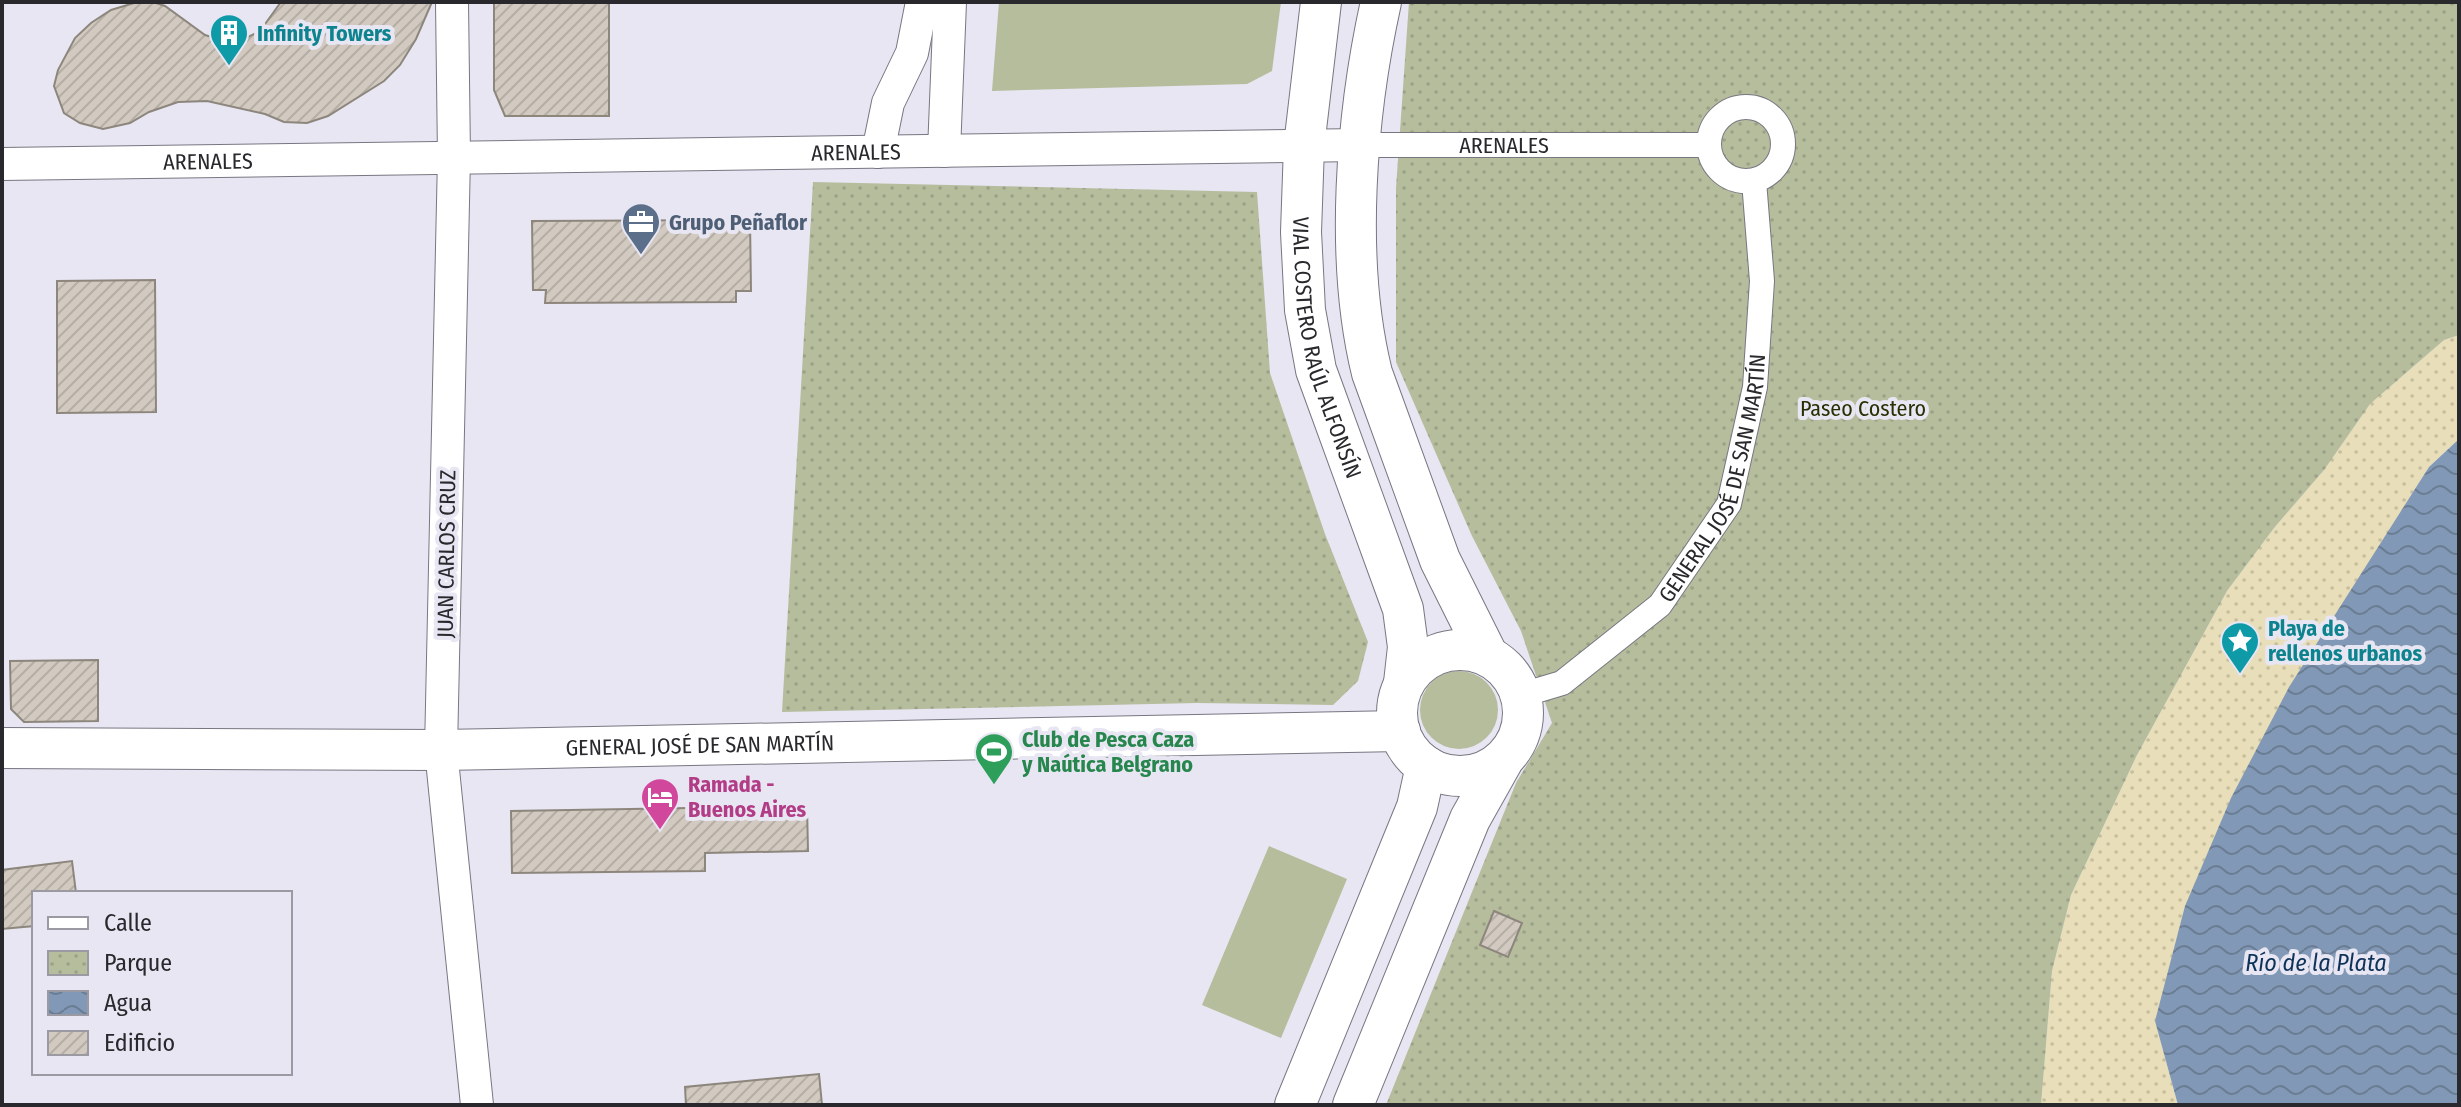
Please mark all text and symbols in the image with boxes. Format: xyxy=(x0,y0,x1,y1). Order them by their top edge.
building icon: Infinity Towers xyxy=(208,12,250,67)
place label: Infinity Towers xyxy=(257,20,392,47)
street label: ARENALES xyxy=(1459,132,1549,159)
street label: ARENALES xyxy=(811,138,901,167)
street label: ARENALES xyxy=(163,147,253,176)
office icon: Grupo Peñaflor xyxy=(620,201,662,256)
place label: Grupo Peñaflor xyxy=(669,209,808,236)
street label: VIAL COSTERO RAÚL ALFONSÍN xyxy=(1287,216,1367,482)
street label: GENERAL JOSÉ DE SAN MARTÍN xyxy=(1653,353,1771,607)
park label: Paseo Costero xyxy=(1800,395,1926,422)
street label: JUAN CARLOS CRUZ xyxy=(432,470,461,638)
place label: Playa de rellenos urbanos xyxy=(2268,615,2423,667)
place icon: Playa de rellenos urbanos xyxy=(2219,620,2261,675)
place label: Club de Pesca Caza y Naútica Belgrano xyxy=(1021,726,1194,778)
street label: GENERAL JOSÉ DE SAN MARTÍN xyxy=(565,729,835,762)
sports icon: Club de Pesca Caza y Naútica Belgrano xyxy=(973,731,1015,786)
place label: Ramada - Buenos Aires xyxy=(688,771,807,823)
hotel icon: Ramada - Buenos Aires xyxy=(639,776,681,831)
legend xyxy=(32,891,292,1075)
text: Calle xyxy=(104,909,152,937)
text: Parque xyxy=(104,949,172,977)
water label: Río de la Plata xyxy=(2245,949,2387,977)
text: Agua xyxy=(104,989,152,1017)
text: Edificio xyxy=(104,1029,175,1057)

